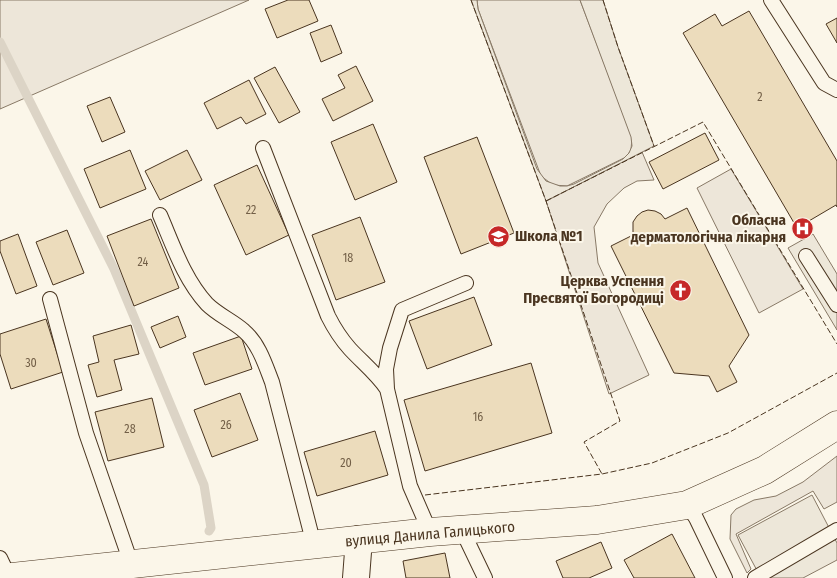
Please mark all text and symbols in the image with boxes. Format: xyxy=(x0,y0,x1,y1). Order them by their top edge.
house number: 2 xyxy=(757,90,763,104)
house number: 22 xyxy=(246,203,256,217)
place label: Обласна дерматологічна лікарня xyxy=(630,211,787,246)
hospital icon: Обласна дерматологічна лікарня xyxy=(790,217,814,241)
school or university icon: Школа №1 xyxy=(487,224,511,248)
place label: Школа №1 xyxy=(515,227,583,245)
house number: 18 xyxy=(343,251,353,265)
house number: 24 xyxy=(138,255,149,269)
place label: Церква Успення Пресвятої Богородиці xyxy=(523,272,664,307)
church icon: Церква Успення Пресвятої Богородиці xyxy=(668,278,692,302)
house number: 30 xyxy=(25,356,37,370)
house number: 16 xyxy=(473,410,483,424)
house number: 26 xyxy=(220,418,232,432)
house number: 28 xyxy=(124,422,136,436)
house number: 20 xyxy=(340,456,352,470)
street label: вулиця Данила Галицького xyxy=(344,518,516,550)

